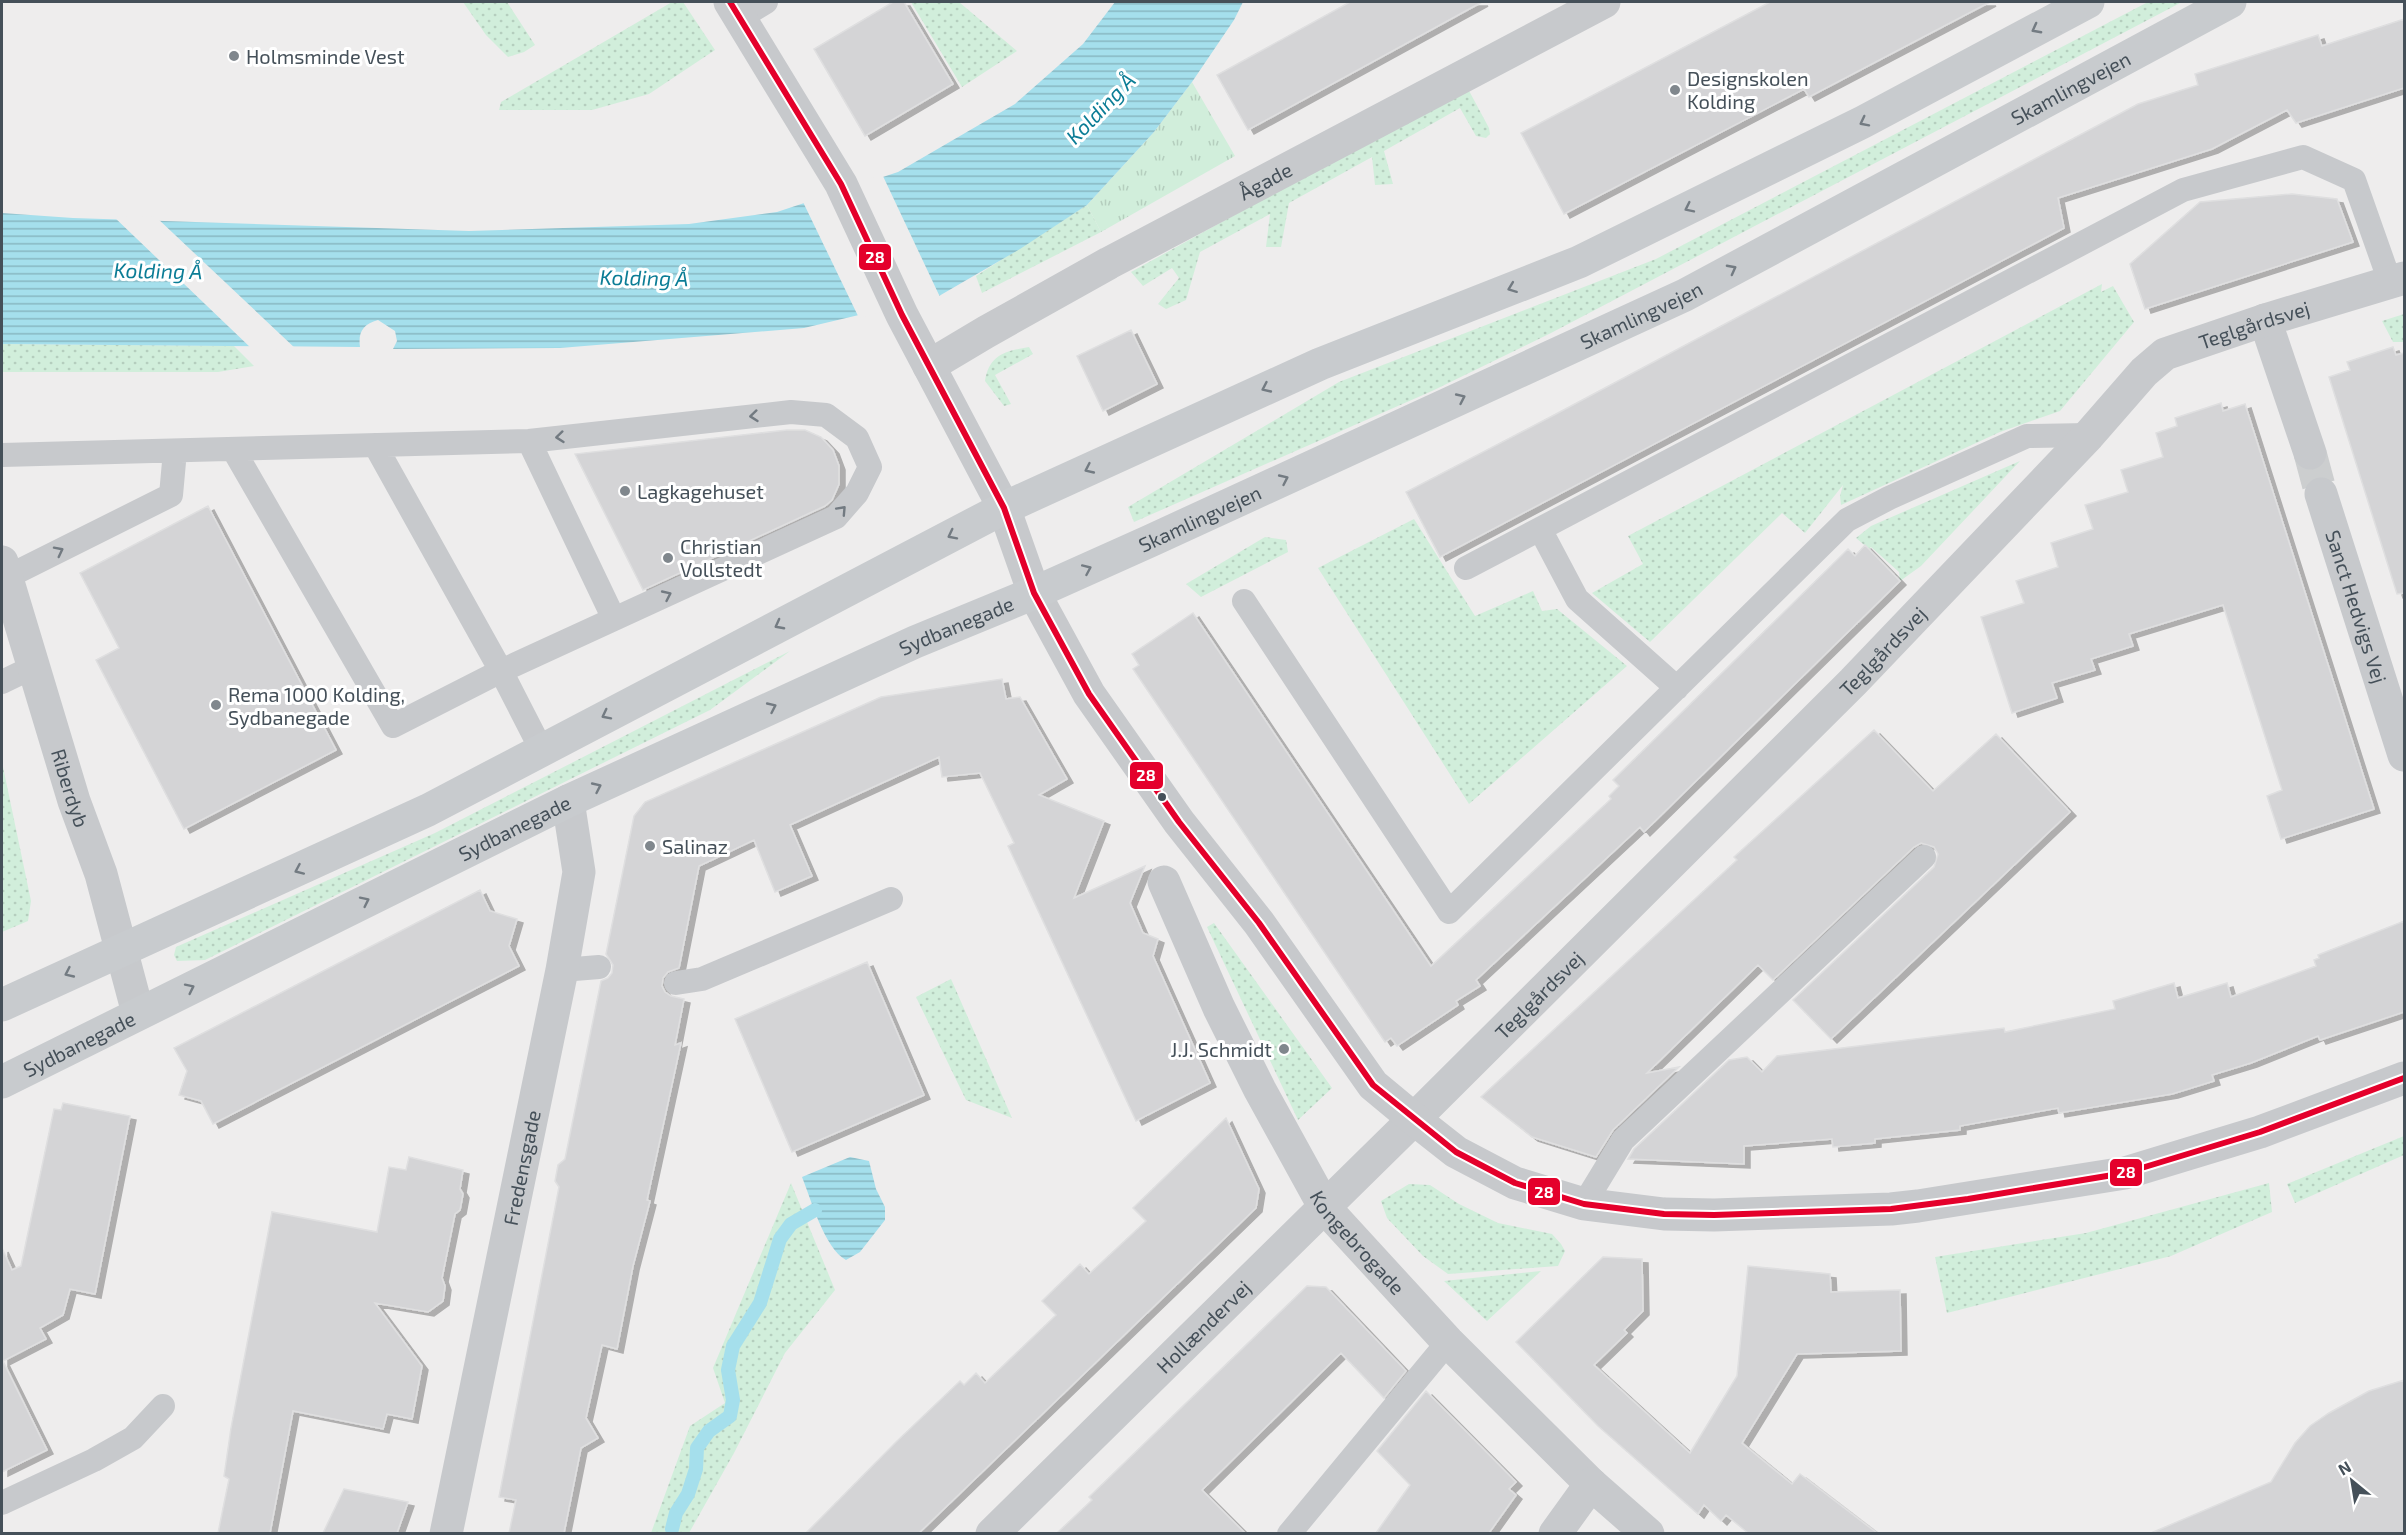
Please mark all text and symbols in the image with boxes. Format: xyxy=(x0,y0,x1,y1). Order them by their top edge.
one-way arrow xyxy=(2032,22,2042,33)
place label: Holmsminde Vest xyxy=(246,44,405,68)
street label: Skamlingvejen xyxy=(2007,46,2134,130)
marker: Holmsminde Vest xyxy=(227,49,241,63)
place label: Designskolen Kolding xyxy=(1687,66,1809,113)
water label: Kolding Å xyxy=(1060,67,1140,149)
marker: Designskolen Kolding xyxy=(1668,83,1682,97)
one-way arrow xyxy=(1860,114,1871,126)
street label: Ågade xyxy=(1235,157,1296,204)
one-way arrow xyxy=(1685,200,1696,212)
line badge: 28 xyxy=(858,243,892,271)
text: 28 xyxy=(865,247,885,266)
water label: Kolding Å xyxy=(113,257,203,283)
water label: Kolding Å xyxy=(599,264,689,290)
one-way arrow xyxy=(1726,265,1736,276)
street label: Skamlingvejen xyxy=(1576,276,1706,354)
one-way arrow xyxy=(1507,281,1518,294)
street label: Teglgårdsvej xyxy=(2196,295,2312,354)
one-way arrow xyxy=(1262,381,1273,393)
one-way arrow xyxy=(1454,393,1465,405)
one-way arrow xyxy=(749,409,758,422)
one-way arrow xyxy=(555,431,564,443)
one-way arrow xyxy=(1084,462,1095,474)
one-way arrow xyxy=(1277,475,1288,487)
place label: Lagkagehuset xyxy=(637,479,764,503)
street label: Skamlingvejen xyxy=(1135,480,1265,557)
marker: Lagkagehuset xyxy=(618,484,632,498)
one-way arrow xyxy=(835,507,846,517)
street label: Sanct Hedvigs Vej xyxy=(2321,527,2392,686)
one-way arrow xyxy=(948,528,958,539)
place label: Christian Vollstedt xyxy=(680,534,763,581)
one-way arrow xyxy=(53,547,64,558)
marker: Christian Vollstedt xyxy=(661,551,675,565)
one-way arrow xyxy=(1081,564,1092,576)
one-way arrow xyxy=(661,590,672,602)
street label: Sydbanegade xyxy=(895,591,1017,660)
street label: Teglgårdsvej xyxy=(1834,601,1931,701)
one-way arrow xyxy=(775,618,786,629)
place label: Rema 1000 Kolding, Sydbanegade xyxy=(228,682,405,729)
marker: Rema 1000 Kolding, Sydbanegade xyxy=(209,698,223,712)
one-way arrow xyxy=(766,703,777,715)
one-way arrow xyxy=(602,708,613,720)
street label: Riberdyb xyxy=(47,746,95,830)
line badge: 28 xyxy=(1129,761,1164,790)
text: 28 xyxy=(1136,765,1156,784)
one-way arrow xyxy=(590,783,601,795)
street label: Sydbanegade xyxy=(454,790,574,866)
unlabelled marker xyxy=(1156,791,1168,803)
place label: Salinaz xyxy=(662,834,728,858)
marker: Salinaz xyxy=(643,839,657,853)
one-way arrow xyxy=(294,862,305,874)
one-way arrow xyxy=(359,897,370,909)
street label: Teglgårdsvej xyxy=(1490,946,1588,1044)
one-way arrow xyxy=(65,966,76,978)
one-way arrow xyxy=(184,983,195,995)
street label: Sydbanegade xyxy=(19,1006,139,1082)
place label: J.J. Schmidt xyxy=(1171,1037,1272,1061)
marker: J.J. Schmidt xyxy=(1277,1042,1291,1056)
street label: Fredensgade xyxy=(498,1108,545,1228)
line badge: 28 xyxy=(2109,1158,2143,1187)
text: 28 xyxy=(2116,1162,2136,1181)
line badge: 28 xyxy=(1527,1177,1561,1206)
text: 28 xyxy=(1534,1182,1554,1201)
street label: Kongebrogade xyxy=(1306,1186,1410,1299)
street label: Hollændervej xyxy=(1151,1275,1255,1378)
north arrow xyxy=(2322,1451,2382,1511)
text: N xyxy=(2334,1456,2354,1479)

